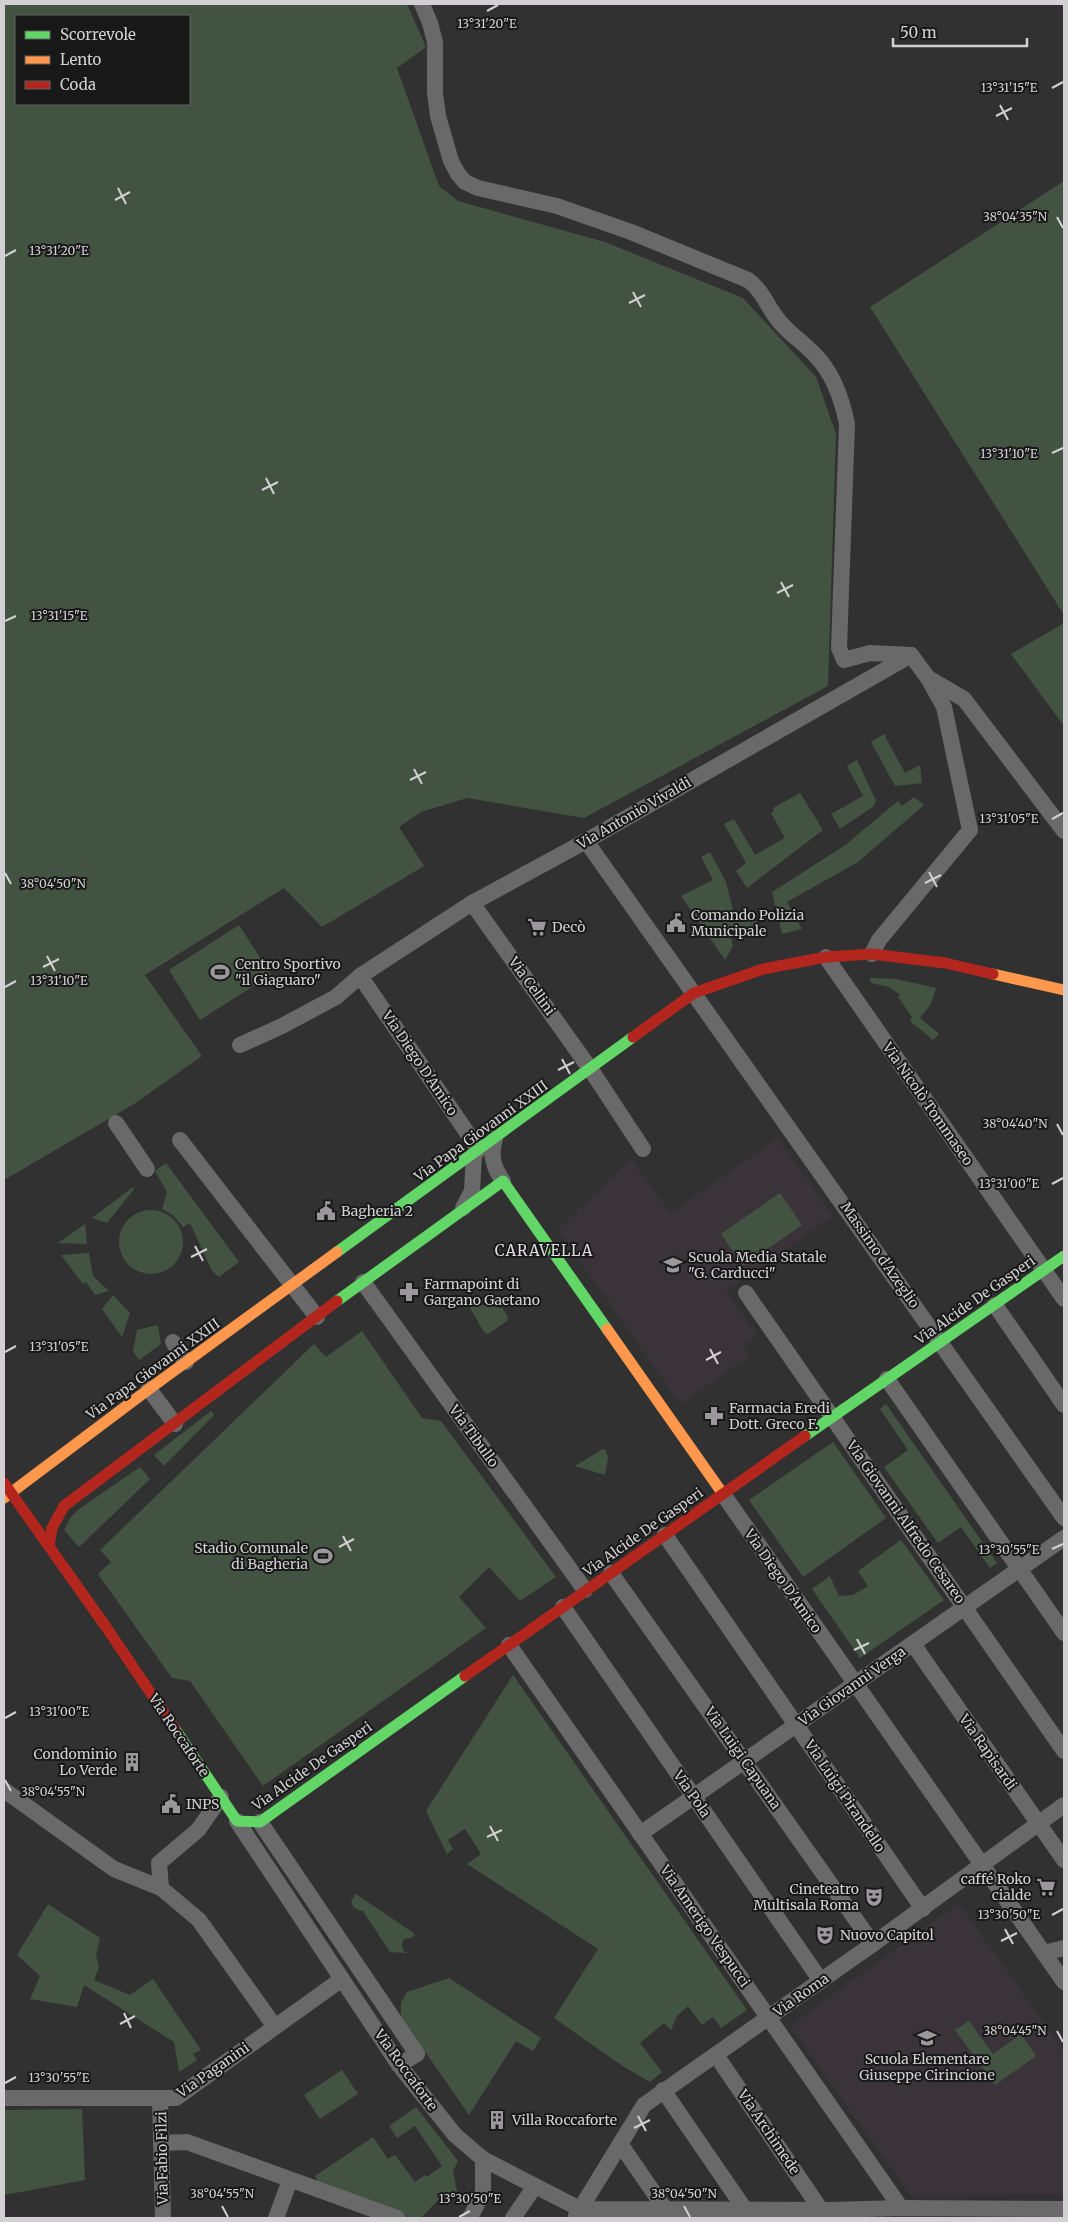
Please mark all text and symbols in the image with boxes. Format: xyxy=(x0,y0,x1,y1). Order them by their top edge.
legend xyxy=(15,15,190,105)
scale bar xyxy=(893,15,1027,47)
text: 13°31'20"E xyxy=(457,16,517,31)
text: 50 m xyxy=(900,23,937,42)
text: Scorrevole xyxy=(60,25,136,44)
text: Lento xyxy=(60,50,102,69)
text: Coda xyxy=(60,75,96,94)
text: 13°31'15"E xyxy=(981,80,1038,95)
text: 38°04'35"N xyxy=(983,209,1048,224)
text: 13°31'20"E xyxy=(29,243,89,258)
text: 13°31'10"E xyxy=(980,446,1038,461)
text: 13°31'15"E xyxy=(31,608,88,623)
street label: Via Antonio Vivaldi xyxy=(573,773,695,853)
text: 13°31'05"E xyxy=(980,811,1039,826)
text: 38°04'50"N xyxy=(20,876,86,891)
place label: Comando Polizia Municipale xyxy=(691,906,805,940)
public building icon: Comando Polizia Municipale xyxy=(665,912,687,934)
supermarket icon: Decò xyxy=(526,916,548,938)
place label: Decò xyxy=(552,918,585,936)
street label: Via Cellini xyxy=(504,952,559,1019)
place label: Centro Sportivo "il Giaguaro" xyxy=(235,955,341,989)
sports icon: Centro Sportivo "il Giaguaro" xyxy=(209,961,231,983)
text: 13°31'10"E xyxy=(30,973,88,988)
street label: Via Diego D'Amico xyxy=(378,1006,462,1119)
street label: Via Nicolò Tommaseo xyxy=(878,1038,977,1169)
street label: Via Papa Giovanni XXIII xyxy=(410,1076,551,1186)
text: 38°04'40"N xyxy=(982,1116,1048,1131)
text: 13°31'00"E xyxy=(979,1176,1039,1191)
street label: Massimo d'Azeglio xyxy=(837,1198,923,1312)
public building icon: Bagheria 2 xyxy=(315,1200,337,1222)
place label: Bagheria 2 xyxy=(341,1202,413,1220)
district label: CARAVELLA xyxy=(495,1241,593,1260)
place label: Scuola Media Statale "G. Carducci" xyxy=(688,1248,827,1282)
street label: Via Alcide De Gasperi xyxy=(911,1251,1039,1349)
school or university icon: Scuola Media Statale "G. Carducci" xyxy=(662,1254,684,1276)
place label: Farmapoint di Gargano Gaetano xyxy=(424,1275,540,1309)
pharmacy icon: Farmapoint di Gargano Gaetano xyxy=(398,1281,420,1303)
street label: Via Papa Giovanni XXIII xyxy=(82,1314,223,1424)
text: 13°31'05"E xyxy=(30,1339,89,1354)
place label: Farmacia Eredi Dott. Greco F. xyxy=(729,1399,830,1433)
street label: Via Tibullo xyxy=(445,1401,503,1471)
pharmacy icon: Farmacia Eredi Dott. Greco F. xyxy=(703,1405,725,1427)
street label: Via Giovanni Alfredo Cesareo xyxy=(842,1436,969,1607)
street label: Via Alcide De Gasperi xyxy=(579,1483,707,1581)
street label: Via Diego D'Amico xyxy=(740,1525,826,1636)
place label: Stadio Comunale di Bagheria xyxy=(194,1539,308,1573)
text: 13°30'55"E xyxy=(979,1542,1040,1557)
sports icon: Stadio Comunale di Bagheria xyxy=(312,1545,334,1567)
street label: Via Giovanni Verga xyxy=(794,1642,909,1730)
street label: Via Roccaforte xyxy=(144,1689,213,1780)
street label: Via Luigi Capuana xyxy=(700,1702,785,1813)
text: 13°31'00"E xyxy=(29,1704,89,1719)
street label: Via Rapisardi xyxy=(955,1710,1021,1794)
street label: Via Alcide De Gasperi xyxy=(248,1717,376,1815)
street label: Via Luigi Pirandello xyxy=(800,1736,889,1856)
place label: Condominio Lo Verde xyxy=(34,1745,117,1779)
building icon: Condominio Lo Verde xyxy=(121,1751,143,1773)
street label: Via Pola xyxy=(669,1766,715,1821)
text: 38°04'55"N xyxy=(21,1784,86,1799)
public building icon: INPS xyxy=(160,1793,182,1815)
place label: INPS xyxy=(186,1795,219,1813)
street label: Via Amerigo Vespucci xyxy=(656,1861,754,1991)
place label: caffé Roko cialde xyxy=(961,1870,1031,1904)
supermarket icon: caffé Roko cialde xyxy=(1035,1876,1057,1898)
place label: Cineteatro Multisala Roma xyxy=(753,1880,859,1914)
theatre icon: Cineteatro Multisala Roma xyxy=(863,1886,885,1908)
text: 13°30'50"E xyxy=(978,1907,1041,1922)
theatre icon: Nuovo Capitol xyxy=(814,1924,836,1946)
place label: Nuovo Capitol xyxy=(840,1926,934,1944)
street label: Via Roma xyxy=(769,1969,833,2021)
text: 38°04'45"N xyxy=(983,2023,1047,2038)
street label: Via Roccaforte xyxy=(370,2025,442,2114)
school or university icon: Scuola Elementare Giuseppe Cirincione xyxy=(916,2027,938,2049)
street label: Via Paganini xyxy=(172,2038,253,2102)
place label: Scuola Elementare Giuseppe Cirincione xyxy=(859,2050,995,2084)
text: 13°30'55"E xyxy=(29,2070,90,2085)
street label: Via Archimede xyxy=(733,2085,804,2178)
building icon: Villa Roccaforte xyxy=(486,2109,508,2131)
street label: Via Fabio Filzi xyxy=(152,2111,172,2206)
place label: Villa Roccaforte xyxy=(511,2111,617,2129)
text: 38°04'55"N xyxy=(190,2186,255,2201)
text: 38°04'50"N xyxy=(651,2186,717,2201)
text: 13°30'50"E xyxy=(439,2191,502,2206)

